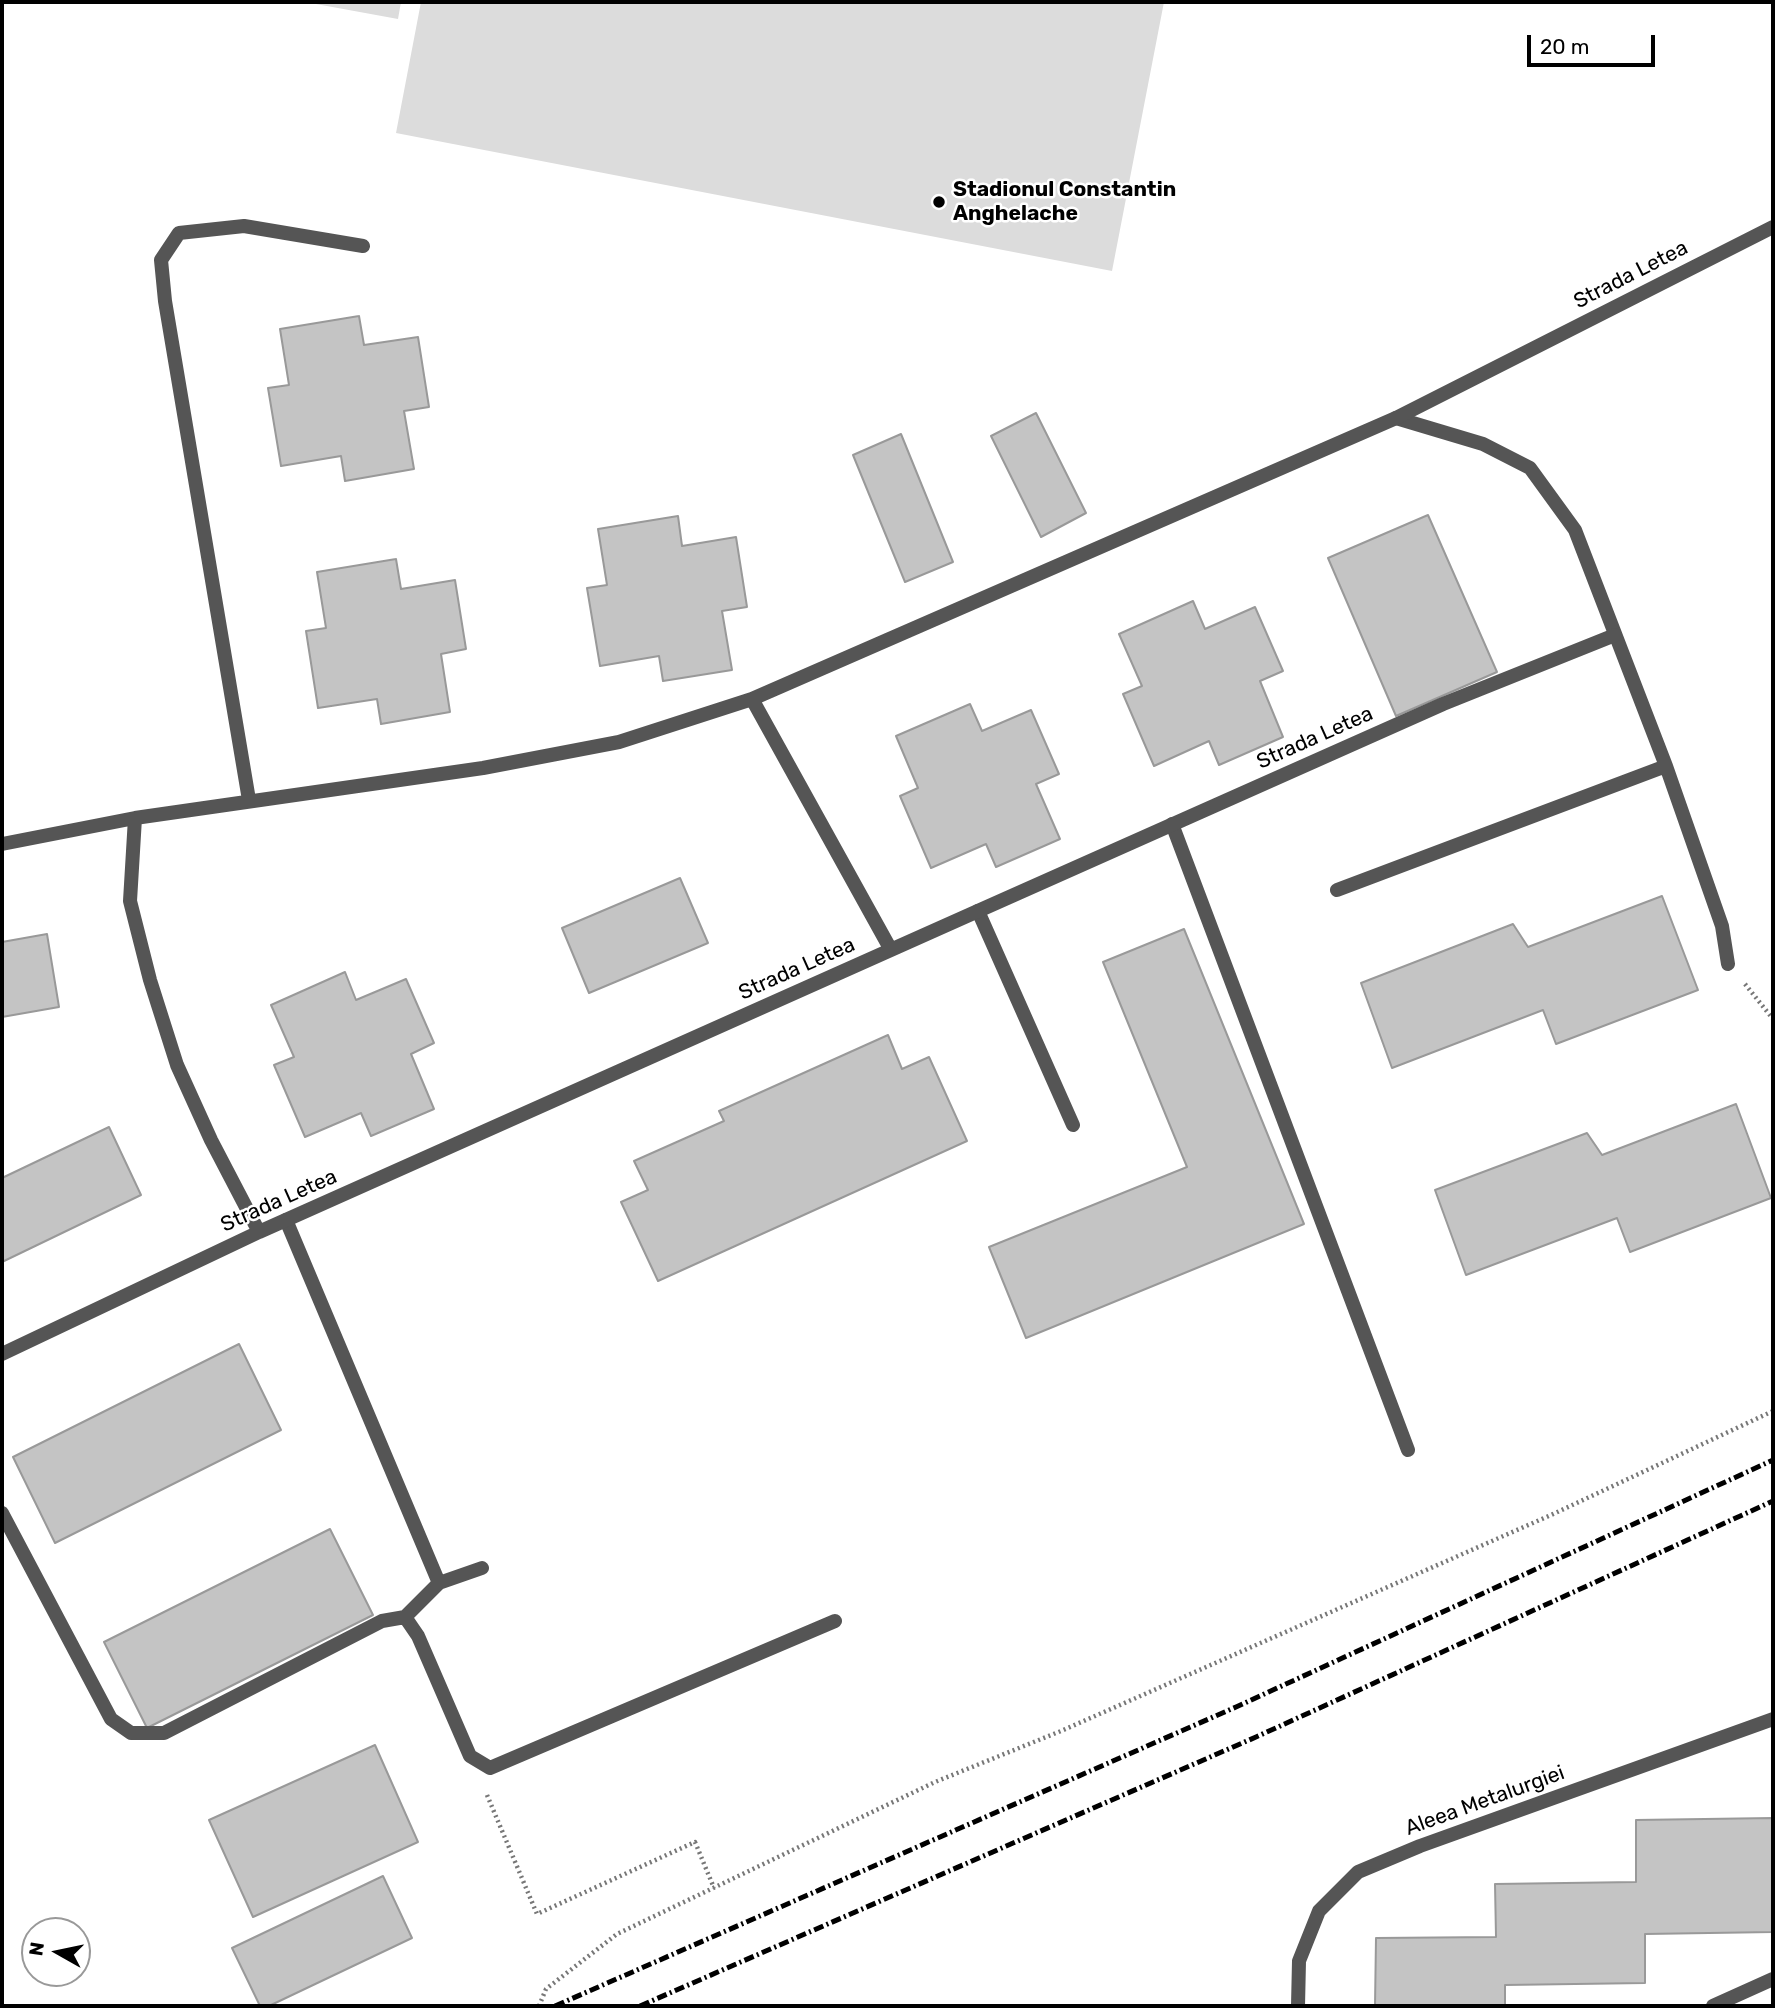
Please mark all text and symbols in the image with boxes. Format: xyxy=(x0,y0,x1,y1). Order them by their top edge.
scale bar xyxy=(1530,21,1658,65)
text: 20 m xyxy=(1540,34,1589,59)
place label: Stadionul Constantin Anghelache xyxy=(953,177,1176,227)
marker: Stadionul Constantin Anghelache xyxy=(931,194,947,210)
street label: Strada Letea xyxy=(1570,235,1692,315)
street label: Strada Letea xyxy=(1253,701,1377,775)
street label: Strada Letea xyxy=(735,932,859,1006)
street label: Strada Letea xyxy=(217,1164,341,1238)
street label: Aleea Metalurgiei xyxy=(1402,1761,1568,1841)
north arrow xyxy=(21,1917,91,1987)
text: N xyxy=(24,1940,49,1958)

